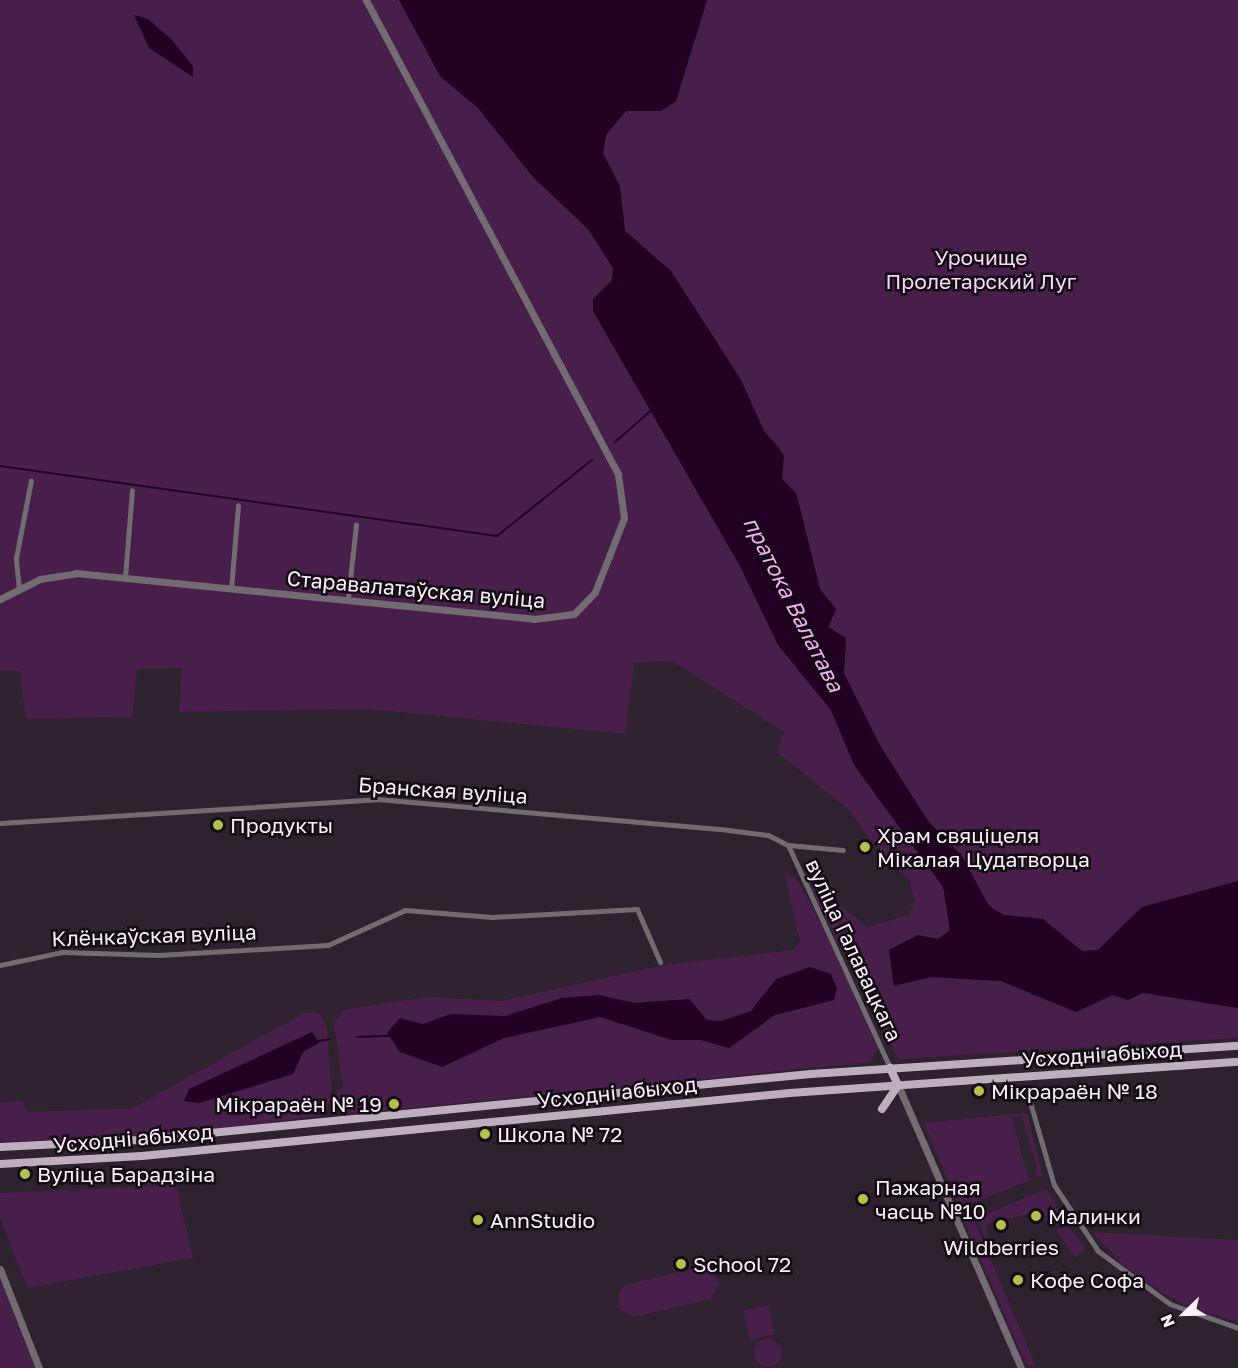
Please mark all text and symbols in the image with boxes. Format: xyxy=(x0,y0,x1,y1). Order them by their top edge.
park label: Урочище Пролетарский Луг xyxy=(886,244,1076,294)
water label: пратока Валатава xyxy=(738,512,850,696)
street label: Старавалатаўская вуліца xyxy=(286,565,546,613)
street label: Бранская вуліца xyxy=(357,772,529,808)
place label: Продукты xyxy=(230,812,333,838)
marker: Продукты xyxy=(211,818,225,832)
place label: Храм свяціцеля Мікалая Цудатворца xyxy=(877,822,1090,872)
marker: Храм свяціцеля Мікалая Цудатворца xyxy=(858,840,872,854)
street label: вуліца Галавацкага xyxy=(801,855,907,1045)
street label: Клёнкаўская вуліца xyxy=(51,919,257,951)
street label: Усходні абыход xyxy=(1021,1036,1183,1072)
street label: Усходні абыход xyxy=(536,1071,698,1113)
place label: Мікрараён № 18 xyxy=(991,1078,1158,1104)
marker: Мікрараён № 18 xyxy=(972,1084,986,1098)
place label: Мікрараён № 19 xyxy=(215,1091,382,1117)
marker: Мікрараён № 19 xyxy=(387,1097,401,1111)
street label: Усходні абыход xyxy=(52,1118,214,1158)
place label: Школа № 72 xyxy=(497,1121,622,1147)
marker: Школа № 72 xyxy=(478,1127,492,1141)
place label: Вуліца Барадзіна xyxy=(37,1161,215,1187)
marker: Вуліца Барадзіна xyxy=(18,1167,32,1181)
place label: Пажарная часць №10 xyxy=(875,1174,985,1224)
marker: Пажарная часць №10 xyxy=(856,1192,870,1206)
place label: Малинки xyxy=(1048,1203,1141,1229)
place label: AnnStudio xyxy=(490,1207,595,1233)
marker: Малинки xyxy=(1029,1209,1043,1223)
marker: AnnStudio xyxy=(471,1213,485,1227)
marker: Wildberries xyxy=(994,1218,1008,1232)
place label: Wildberries xyxy=(943,1234,1059,1260)
place label: School 72 xyxy=(693,1251,791,1277)
marker: School 72 xyxy=(674,1257,688,1271)
place label: Кофе Софа xyxy=(1030,1267,1144,1293)
marker: Кофе Софа xyxy=(1011,1273,1025,1287)
north arrow xyxy=(1154,1284,1214,1344)
text: N xyxy=(1156,1312,1179,1331)

